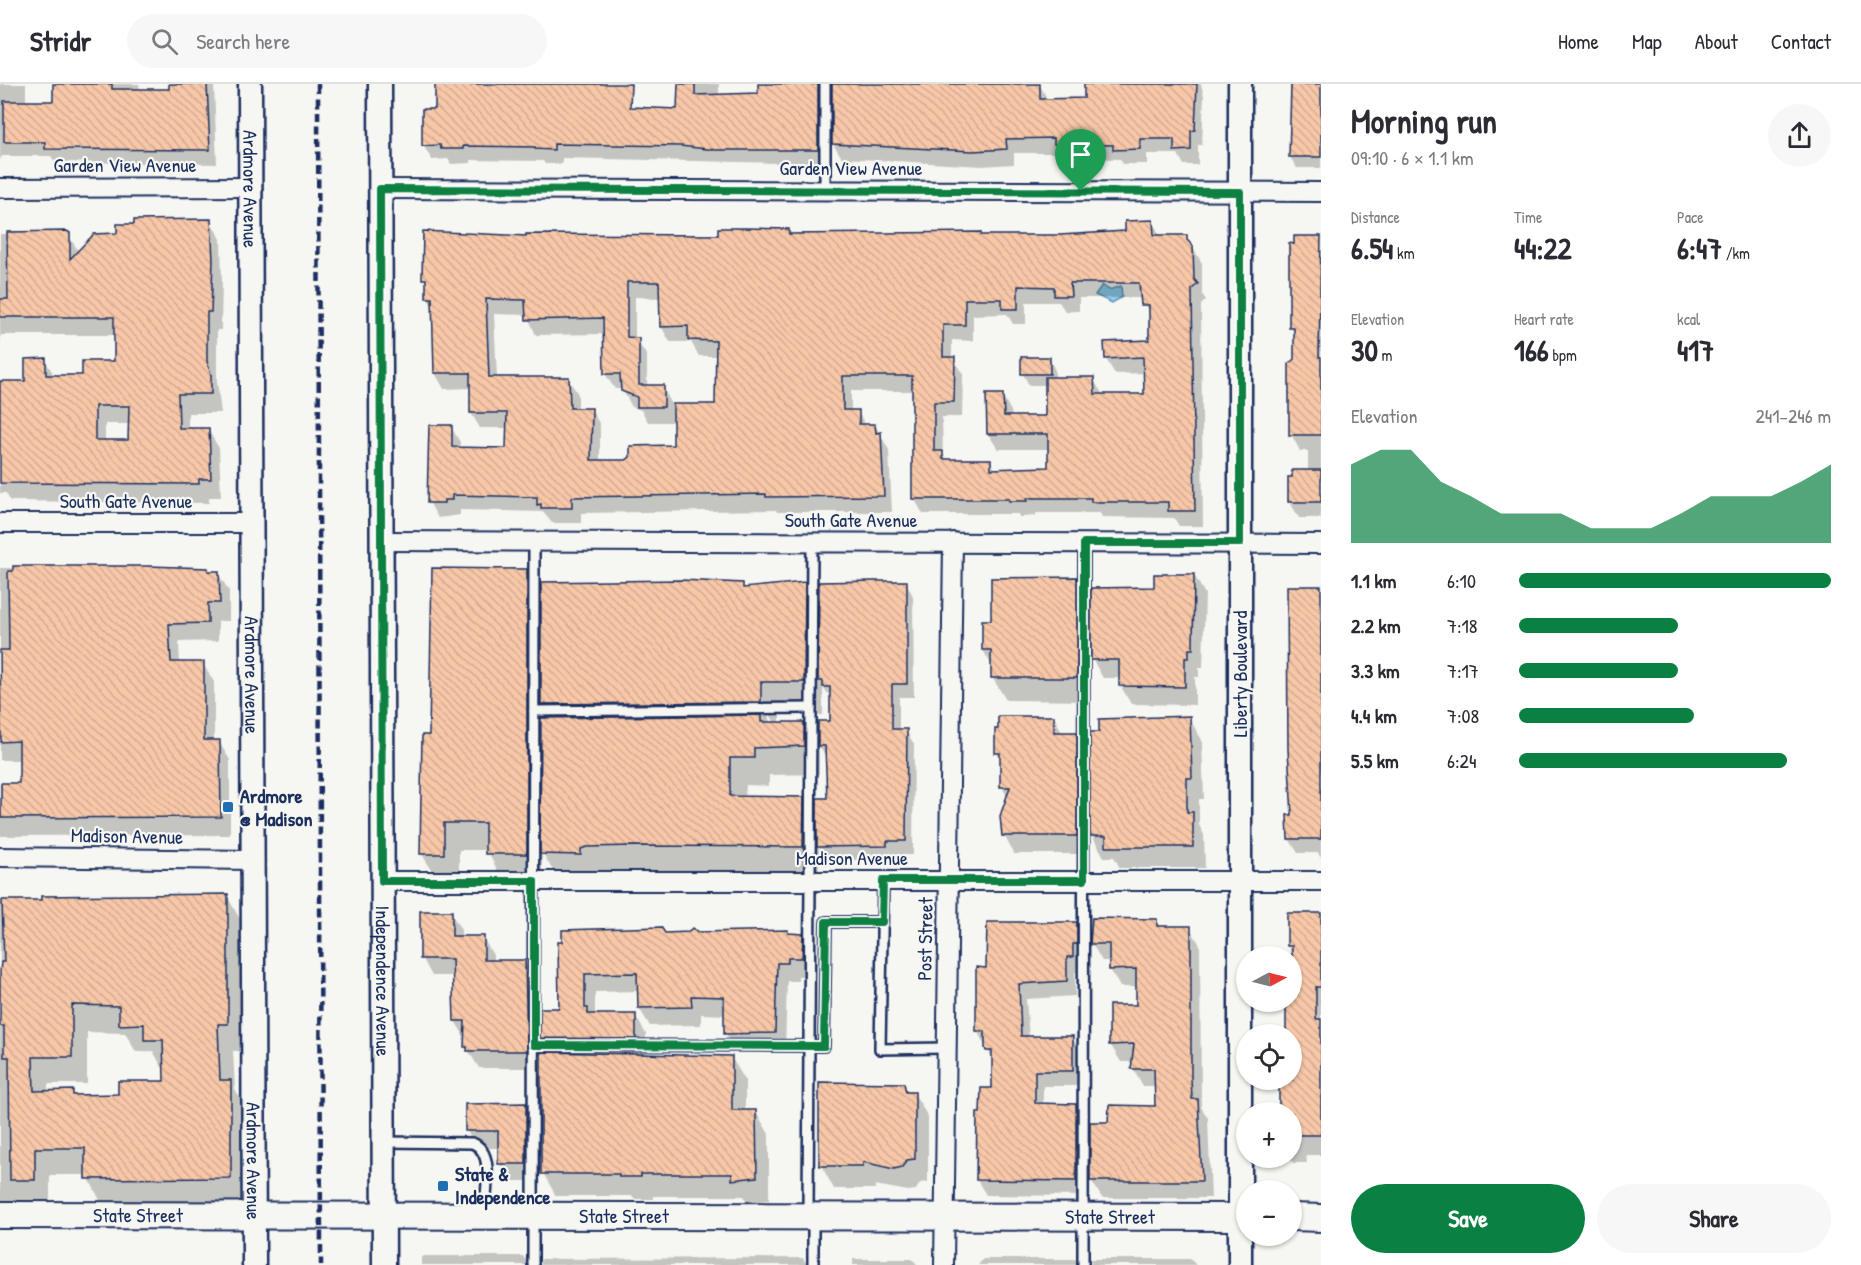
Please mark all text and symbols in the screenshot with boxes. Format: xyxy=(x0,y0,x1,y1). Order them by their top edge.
search box xyxy=(127,14,547,68)
text: Stridr xyxy=(30,22,91,60)
icon: search xyxy=(148,25,181,58)
text: Search here xyxy=(196,26,290,56)
text: Home xyxy=(1558,27,1599,56)
text: Map xyxy=(1632,27,1662,56)
text: About xyxy=(1695,27,1738,56)
text: Contact xyxy=(1771,27,1831,56)
text: Morning run xyxy=(1351,99,1497,143)
button: share xyxy=(1768,104,1831,167)
pin xyxy=(1055,129,1106,191)
street label: Ardmore Avenue xyxy=(237,130,265,248)
icon: arrive xyxy=(1064,138,1097,171)
text: 09:10 · 6 × 1.1 km xyxy=(1351,144,1474,171)
street label: Garden View Avenue xyxy=(54,151,196,178)
street label: Garden View Avenue xyxy=(780,154,922,181)
text: Distance xyxy=(1351,206,1400,228)
text: Time xyxy=(1514,206,1542,228)
text: Pace xyxy=(1677,206,1704,228)
text: 6.54 xyxy=(1351,228,1393,268)
text: 44:22 xyxy=(1514,228,1572,268)
text: 6:47 xyxy=(1677,228,1722,268)
text: km xyxy=(1393,242,1415,264)
text: /km xyxy=(1722,242,1750,264)
text: Elevation xyxy=(1351,308,1404,330)
text: Heart rate xyxy=(1514,308,1574,330)
text: kcal xyxy=(1677,308,1700,330)
text: 30 xyxy=(1351,330,1378,370)
text: 166 xyxy=(1514,330,1549,370)
text: 417 xyxy=(1677,330,1714,370)
text: m xyxy=(1378,344,1392,366)
text: bpm xyxy=(1549,344,1577,366)
text: Elevation xyxy=(1351,402,1417,429)
text: 241–246 m xyxy=(1755,402,1831,429)
street label: South Gate Avenue xyxy=(60,487,192,514)
street label: South Gate Avenue xyxy=(785,506,917,533)
text: 1.1 km xyxy=(1351,567,1396,594)
text: 6:10 xyxy=(1447,567,1476,594)
street label: Liberty Boulevard xyxy=(1226,611,1253,737)
text: 2.2 km xyxy=(1351,612,1401,639)
text: 7:18 xyxy=(1447,612,1477,639)
street label: Ardmore Avenue xyxy=(239,616,266,734)
text: 3.3 km xyxy=(1351,657,1400,684)
text: 7:17 xyxy=(1447,657,1479,684)
text: 4.4 km xyxy=(1351,702,1397,729)
text: 7:08 xyxy=(1447,702,1479,729)
text: 5.5 km xyxy=(1351,747,1399,774)
text: 6:24 xyxy=(1447,747,1476,774)
place label: Ardmore @ Madison xyxy=(240,782,312,832)
marker: Ardmore @ Madison xyxy=(221,800,235,814)
street label: Madison Avenue xyxy=(71,821,183,850)
street label: Madison Avenue xyxy=(796,844,908,871)
street label: Post Street xyxy=(910,896,939,981)
street label: Independence Avenue xyxy=(370,905,397,1057)
north arrow xyxy=(1236,946,1302,1012)
map controls xyxy=(1236,946,1302,1246)
button: locate xyxy=(1236,1024,1302,1090)
street label: Ardmore Avenue xyxy=(240,1102,268,1220)
button: + xyxy=(1236,1102,1302,1168)
place label: State & Independence xyxy=(455,1160,551,1211)
marker: State & Independence xyxy=(436,1179,450,1193)
button: − xyxy=(1236,1180,1302,1246)
button: Save xyxy=(1351,1184,1585,1253)
button: Share xyxy=(1597,1184,1831,1253)
street label: State Street xyxy=(93,1201,184,1228)
street label: State Street xyxy=(579,1202,670,1229)
street label: State Street xyxy=(1065,1203,1156,1230)

